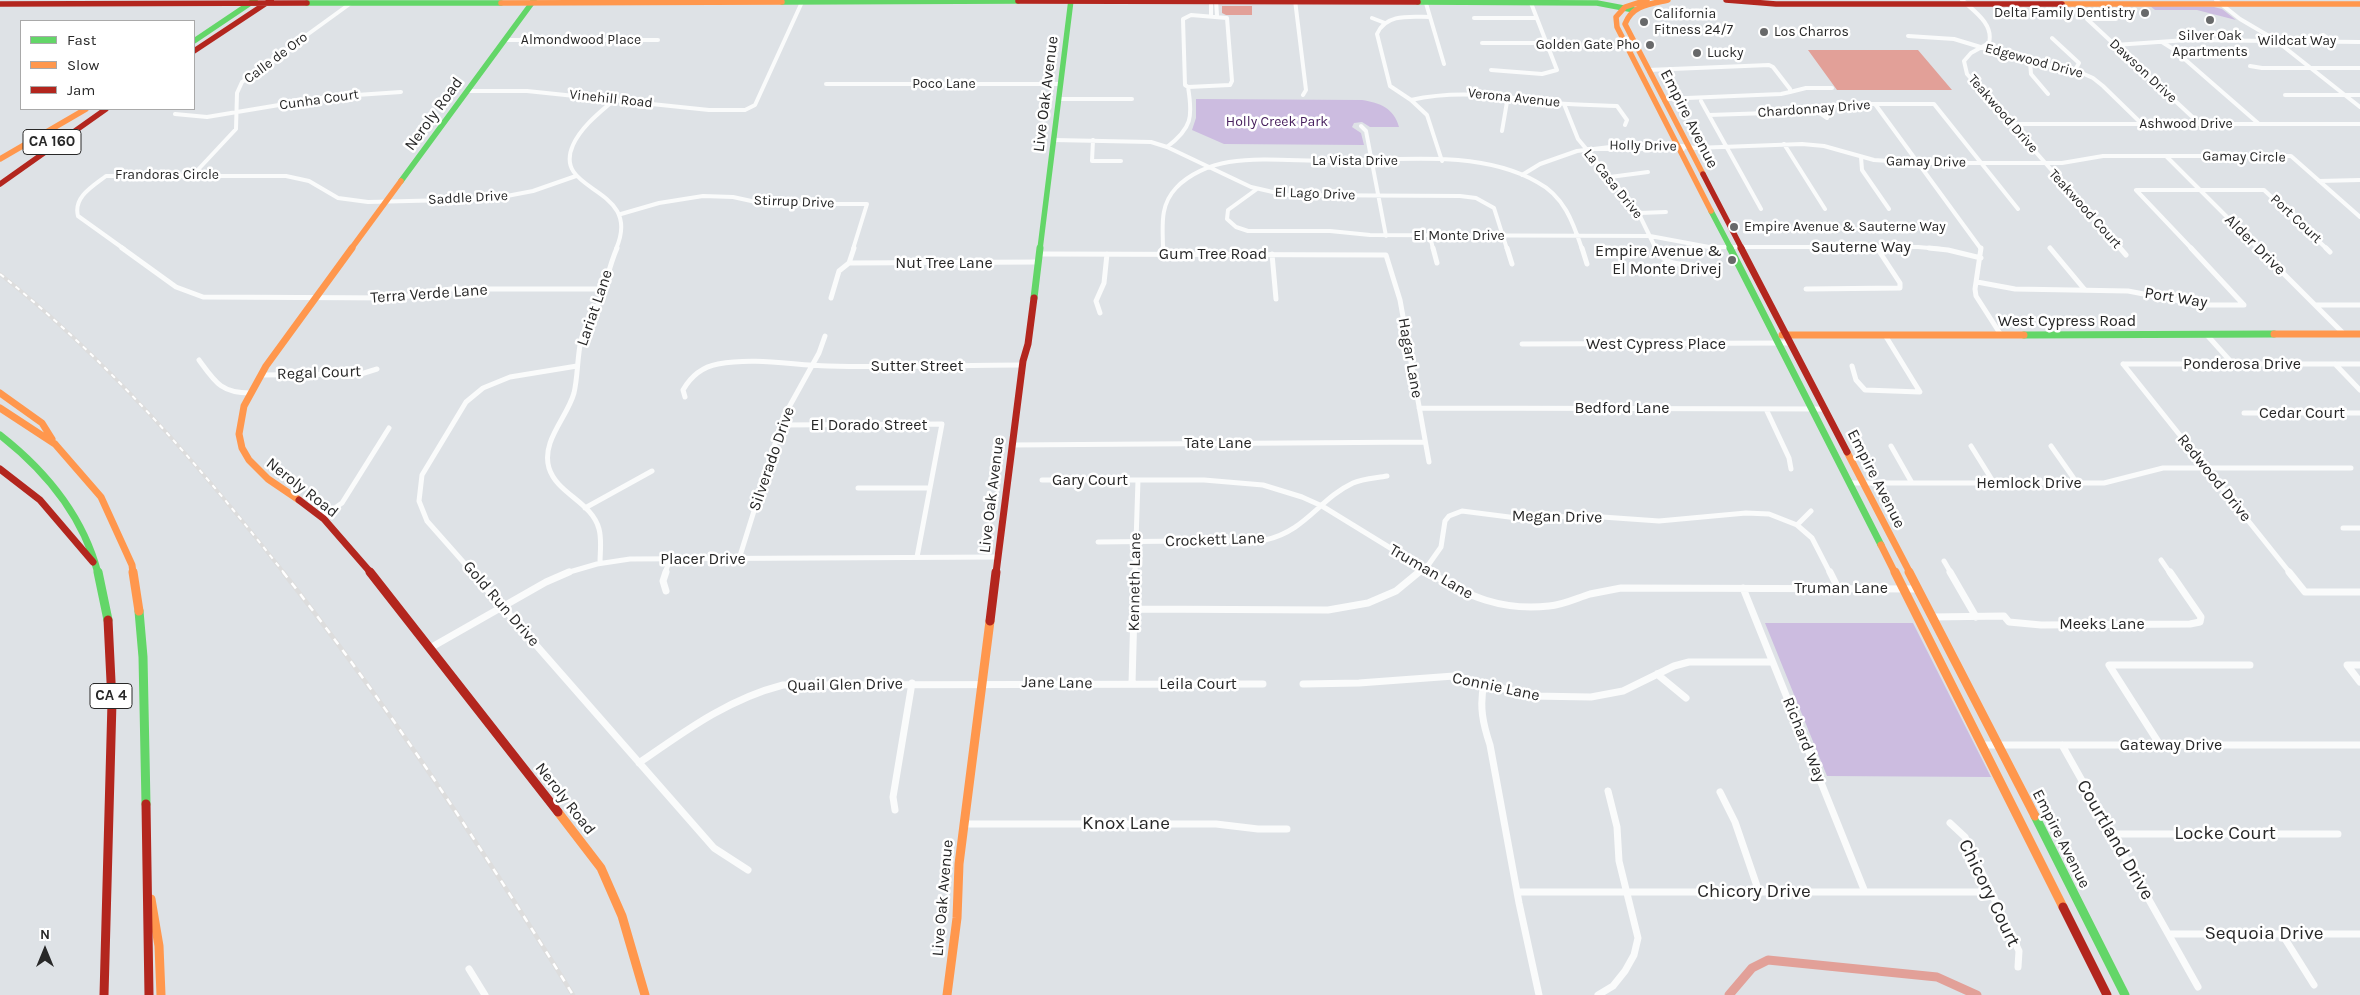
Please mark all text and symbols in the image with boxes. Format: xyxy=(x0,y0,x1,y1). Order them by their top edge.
place label: Delta Family Dentistry xyxy=(1994,5,2135,21)
place label: California Fitness 24/7 xyxy=(1654,6,1733,38)
marker: Delta Family Dentistry xyxy=(2139,7,2151,19)
marker: Silver Oak Apartments xyxy=(2204,14,2216,26)
marker: California Fitness 24/7 xyxy=(1638,16,1650,28)
legend xyxy=(20,20,195,110)
place label: Los Charros xyxy=(1774,24,1849,40)
marker: Los Charros xyxy=(1758,26,1770,38)
place label: Silver Oak Apartments xyxy=(2172,28,2248,60)
street label: Calle de Oro xyxy=(241,29,311,87)
text: Fast xyxy=(67,31,96,49)
street label: Almondwood Place xyxy=(521,32,641,48)
street label: Wildcat Way xyxy=(2258,33,2336,49)
street label: Live Oak Avenue xyxy=(1029,35,1063,153)
street label: Dawson Drive xyxy=(2106,35,2180,107)
place label: Golden Gate Pho xyxy=(1536,37,1640,53)
marker: Golden Gate Pho xyxy=(1644,39,1656,51)
street label: Edgewood Drive xyxy=(1983,40,2085,82)
place label: Lucky xyxy=(1707,45,1743,61)
marker: Lucky xyxy=(1691,47,1703,59)
text: Slow xyxy=(67,56,99,74)
street label: Empire Avenue xyxy=(1656,66,1722,172)
street label: Teakwood Drive xyxy=(1964,71,2042,157)
street label: Neroly Road xyxy=(401,73,467,155)
street label: Poco Lane xyxy=(912,76,976,92)
text: Jam xyxy=(67,81,95,99)
street label: Verona Avenue xyxy=(1467,85,1561,111)
street label: Cunha Court xyxy=(278,86,360,114)
street label: Vinehill Road xyxy=(569,86,653,112)
street label: Chardonnay Drive xyxy=(1757,97,1871,121)
park label: Holly Creek Park xyxy=(1226,114,1328,130)
street label: Ashwood Drive xyxy=(2139,116,2233,132)
road number: CA 160 xyxy=(23,130,81,154)
street label: Holly Drive xyxy=(1609,137,1677,155)
street label: La Casa Drive xyxy=(1580,146,1646,222)
street label: Gamay Circle xyxy=(2202,148,2286,166)
street label: La Vista Drive xyxy=(1312,153,1398,169)
street label: Gamay Drive xyxy=(1886,153,1966,171)
street label: Teakwood Court xyxy=(2045,166,2125,252)
street label: Frandoras Circle xyxy=(115,167,219,183)
street label: El Lago Drive xyxy=(1274,184,1356,204)
street label: Saddle Drive xyxy=(428,188,508,208)
street label: Port Court xyxy=(2267,191,2325,247)
street label: Stirrup Drive xyxy=(753,192,835,212)
street label: Alder Drive xyxy=(2221,211,2289,279)
place label: Empire Avenue & Sauterne Way xyxy=(1744,219,1946,235)
marker: Empire Avenue & Sauterne Way xyxy=(1728,221,1740,233)
street label: El Monte Drive xyxy=(1413,228,1505,244)
street label: Sauterne Way xyxy=(1811,237,1911,257)
place label: Empire Avenue & El Monte Drivej xyxy=(1595,241,1722,279)
street label: Gum Tree Road xyxy=(1159,244,1267,264)
street label: Nut Tree Lane xyxy=(895,253,993,273)
marker: Empire Avenue & El Monte Drivej xyxy=(1726,254,1738,266)
street label: Lariat Lane xyxy=(573,267,617,349)
street label: Terra Verde Lane xyxy=(370,280,488,308)
street label: Port Way xyxy=(2143,284,2209,312)
street label: West Cypress Road xyxy=(1998,311,2136,331)
street label: Hagar Lane xyxy=(1394,316,1426,400)
street label: West Cypress Place xyxy=(1586,334,1726,354)
street label: Ponderosa Drive xyxy=(2183,354,2301,374)
street label: Sutter Street xyxy=(870,356,964,376)
street label: Regal Court xyxy=(277,362,361,384)
street label: Bedford Lane xyxy=(1574,398,1670,418)
street label: Cedar Court xyxy=(2259,403,2345,423)
street label: Silverado Drive xyxy=(745,404,799,514)
street label: El Dorado Street xyxy=(810,415,928,435)
street label: Empire Avenue xyxy=(1843,426,1909,532)
street label: Redwood Drive xyxy=(2173,430,2255,526)
street label: Tate Lane xyxy=(1184,433,1252,453)
street label: Live Oak Avenue xyxy=(975,436,1009,554)
street label: Neroly Road xyxy=(262,454,342,522)
street label: Gary Court xyxy=(1052,470,1128,490)
street label: Hemlock Drive xyxy=(1976,473,2082,493)
street label: Megan Drive xyxy=(1512,507,1602,527)
street label: Crockett Lane xyxy=(1165,529,1265,551)
street label: Kenneth Lane xyxy=(1125,532,1145,632)
street label: Truman Lane xyxy=(1386,540,1476,604)
street label: Placer Drive xyxy=(660,549,746,569)
street label: Gold Run Drive xyxy=(459,557,543,651)
street label: Truman Lane xyxy=(1794,578,1888,598)
street label: Meeks Lane xyxy=(2059,614,2145,634)
street label: Connie Lane xyxy=(1451,668,1541,706)
street label: Jane Lane xyxy=(1021,673,1093,693)
street label: Quail Glen Drive xyxy=(787,674,903,696)
street label: Leila Court xyxy=(1159,674,1237,694)
road number: CA 4 xyxy=(90,684,132,708)
street label: Richard Way xyxy=(1778,694,1830,786)
street label: Gateway Drive xyxy=(2120,735,2222,755)
street label: Neroly Road xyxy=(531,759,599,839)
street label: Courtland Drive xyxy=(2071,776,2159,904)
street label: Empire Avenue xyxy=(2028,786,2094,892)
street label: Knox Lane xyxy=(1082,813,1170,835)
street label: Locke Court xyxy=(2174,823,2276,845)
street label: Chicory Court xyxy=(1953,836,2025,950)
street label: Live Oak Avenue xyxy=(928,839,958,957)
street label: Chicory Drive xyxy=(1697,881,1811,903)
street label: Sequoia Drive xyxy=(2204,923,2324,945)
north arrow xyxy=(20,925,70,975)
text: N xyxy=(40,926,50,943)

